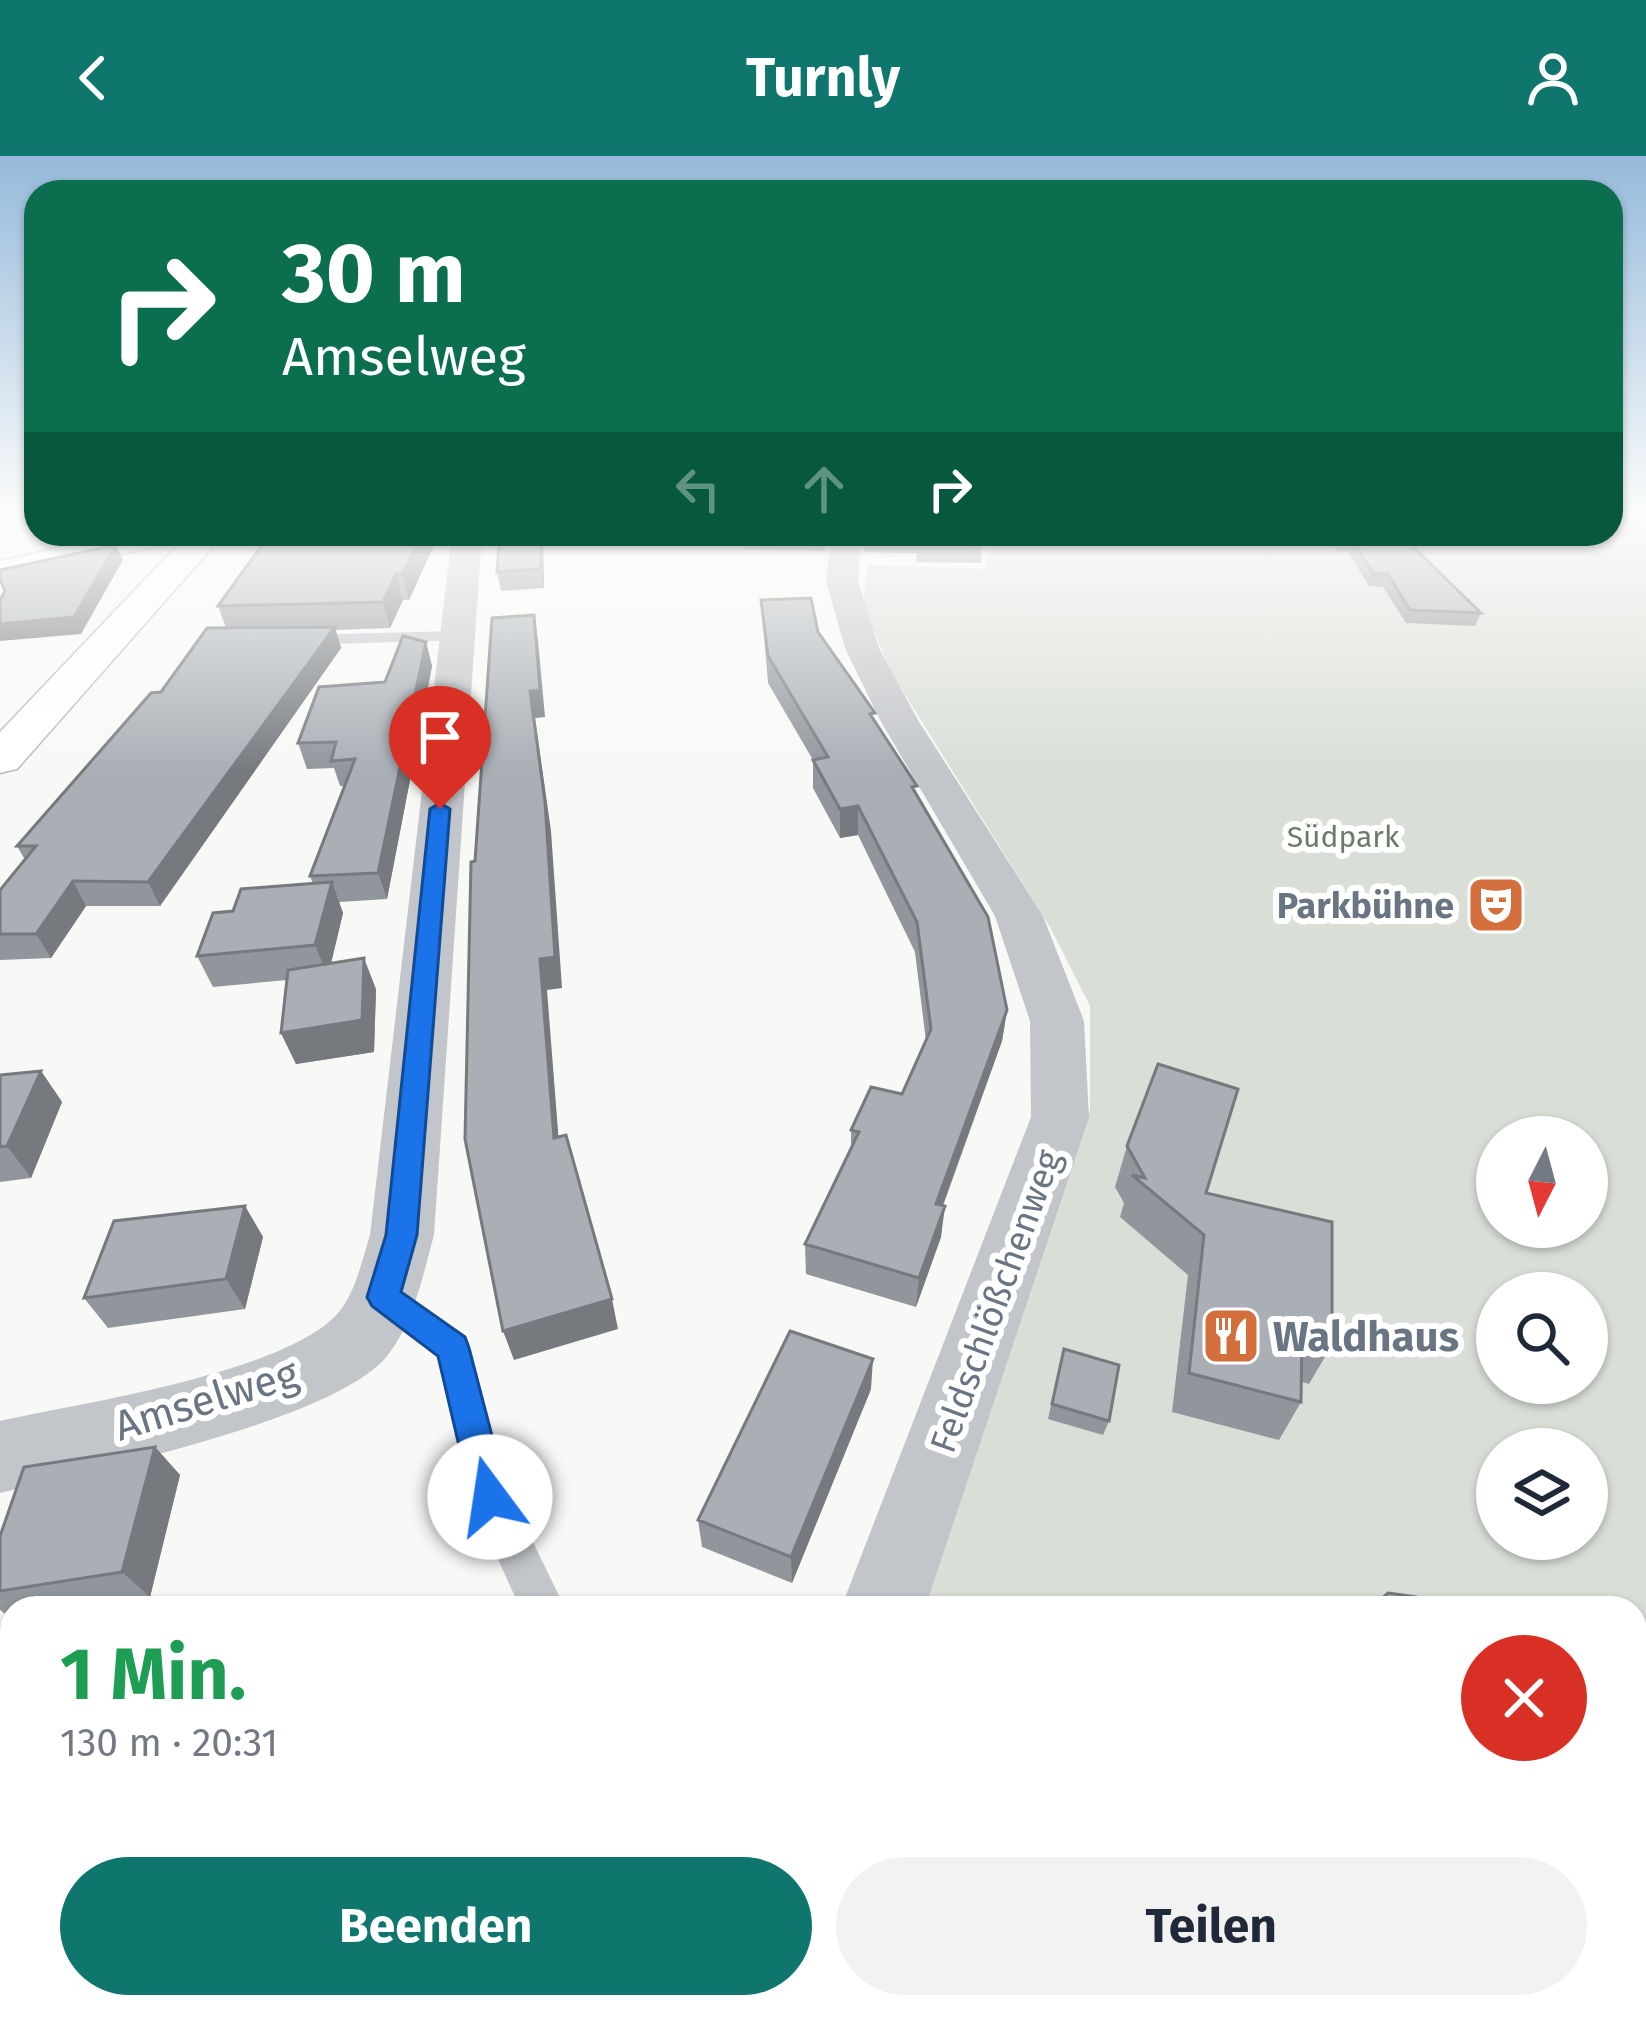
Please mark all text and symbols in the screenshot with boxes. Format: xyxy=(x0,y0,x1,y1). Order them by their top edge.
icon: back xyxy=(60,45,126,111)
icon: person xyxy=(1520,45,1586,111)
text: Turnly xyxy=(746,46,900,110)
text: 30 m xyxy=(282,223,466,324)
icon: right xyxy=(84,228,240,384)
text: Amselweg xyxy=(282,325,526,389)
icon: left xyxy=(665,456,731,522)
icon: ahead xyxy=(791,456,857,522)
icon: right xyxy=(917,456,983,522)
pin xyxy=(389,686,491,809)
icon: arrive xyxy=(407,704,473,770)
park label: Südpark xyxy=(1287,819,1400,855)
theatre icon: Parkbühne xyxy=(1465,874,1527,936)
place label: Parkbühne xyxy=(1277,884,1454,928)
north arrow xyxy=(1476,1116,1608,1248)
map controls xyxy=(1476,1116,1608,1560)
street label: Feldschlößchenweg xyxy=(921,1144,1071,1459)
button: search xyxy=(1476,1272,1608,1404)
restaurant icon: Waldhaus xyxy=(1200,1305,1262,1367)
place label: Waldhaus xyxy=(1273,1312,1459,1362)
street label: Amselweg xyxy=(108,1348,304,1452)
button: layers xyxy=(1476,1428,1608,1560)
position arrow xyxy=(427,1434,553,1560)
text: 1 Min. xyxy=(60,1632,246,1718)
button: close xyxy=(1461,1635,1587,1761)
text: 130 m · 20:31 xyxy=(60,1720,278,1766)
button: Beenden xyxy=(60,1857,812,1995)
button: Teilen xyxy=(836,1857,1587,1995)

